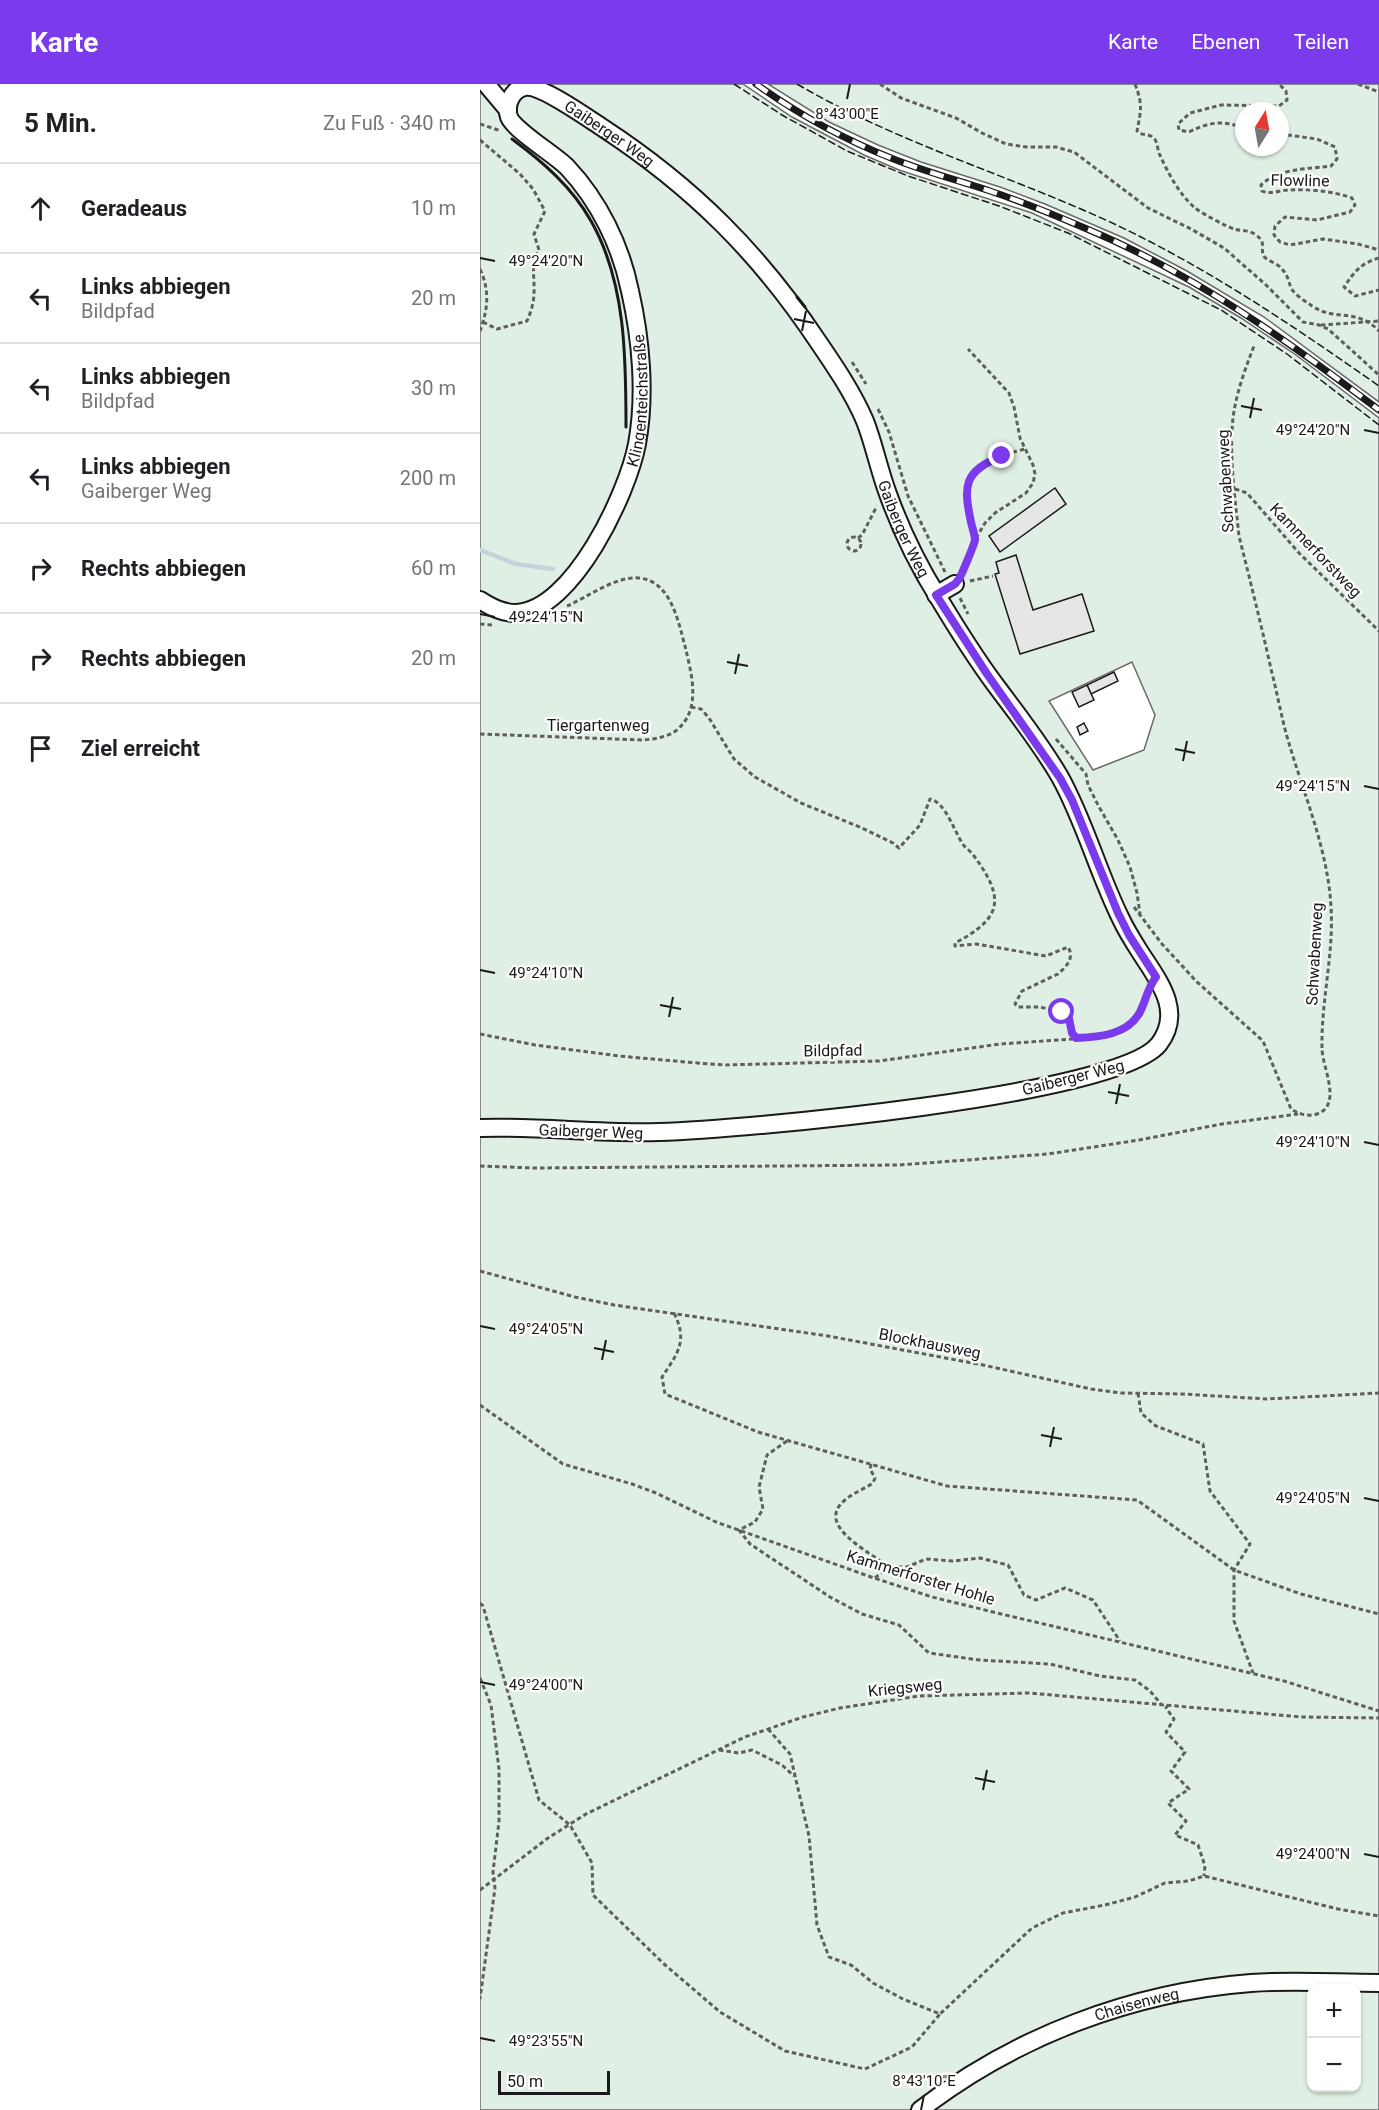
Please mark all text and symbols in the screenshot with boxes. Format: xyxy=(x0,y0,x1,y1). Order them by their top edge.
text: Karte xyxy=(30,26,98,59)
text: Karte xyxy=(1108,30,1158,54)
text: Ebenen xyxy=(1191,30,1260,54)
text: Teilen xyxy=(1293,30,1349,54)
street label: Gaiberger Weg xyxy=(561,96,658,171)
north arrow xyxy=(1235,102,1289,156)
text: 8°43'00"E xyxy=(815,105,879,123)
text: 5 Min. xyxy=(24,108,97,138)
text: Zu Fuß · 340 m xyxy=(323,111,456,135)
street label: Flowline xyxy=(1270,170,1330,191)
icon: ahead xyxy=(24,192,57,225)
text: Geradeaus xyxy=(81,196,187,221)
text: 10 m xyxy=(411,196,456,220)
text: 49°24'20"N xyxy=(509,252,583,270)
text: Links abbiegen xyxy=(81,274,231,299)
icon: left xyxy=(24,282,57,315)
text: 20 m xyxy=(411,286,456,310)
text: Bildpfad xyxy=(81,299,155,323)
street label: Klingenteichstraße xyxy=(623,333,652,469)
text: Links abbiegen xyxy=(81,364,231,389)
icon: left xyxy=(24,372,57,405)
text: 30 m xyxy=(411,376,456,400)
text: Bildpfad xyxy=(81,389,155,413)
text: 49°24'20"N xyxy=(1276,421,1350,439)
street label: Schwabenweg xyxy=(1213,429,1238,533)
route end xyxy=(988,442,1014,468)
text: Links abbiegen xyxy=(81,454,231,479)
icon: left xyxy=(24,462,57,495)
text: 200 m xyxy=(400,466,456,490)
street label: Gaiberger Weg xyxy=(874,478,933,581)
text: Gaiberger Weg xyxy=(81,479,212,503)
street label: Kammerforstweg xyxy=(1266,499,1366,602)
icon: right xyxy=(24,552,57,585)
text: Rechts abbiegen xyxy=(81,556,246,581)
text: 60 m xyxy=(411,556,456,580)
text: 49°24'15"N xyxy=(509,608,583,626)
icon: right xyxy=(24,642,57,675)
text: Rechts abbiegen xyxy=(81,646,246,671)
text: 20 m xyxy=(411,646,456,670)
street label: Tiergartenweg xyxy=(547,716,649,735)
icon: arrive xyxy=(24,732,57,765)
text: Ziel erreicht xyxy=(81,736,200,761)
text: 49°24'15"N xyxy=(1276,777,1350,795)
street label: Schwabenweg xyxy=(1302,902,1327,1006)
text: 49°24'10"N xyxy=(509,964,583,982)
route start xyxy=(1048,998,1074,1024)
street label: Bildpfad xyxy=(803,1040,863,1061)
street label: Gaiberger Weg xyxy=(1020,1056,1126,1099)
street label: Gaiberger Weg xyxy=(538,1120,644,1143)
text: 49°24'10"N xyxy=(1276,1133,1350,1151)
text: 49°24'05"N xyxy=(509,1320,583,1338)
street label: Blockhausweg xyxy=(877,1324,983,1363)
text: 49°24'05"N xyxy=(1276,1489,1350,1507)
street label: Kammerforster Hohle xyxy=(844,1546,997,1609)
street label: Kriegsweg xyxy=(867,1674,943,1701)
text: 49°24'00"N xyxy=(509,1676,583,1694)
text: 49°24'00"N xyxy=(1276,1845,1350,1863)
street label: Chaisenweg xyxy=(1092,1984,1181,2025)
map controls xyxy=(1307,1984,1361,2092)
button: + xyxy=(1307,1984,1361,2038)
text: 49°23'55"N xyxy=(509,2032,583,2050)
button: − xyxy=(1307,2038,1361,2092)
scale bar xyxy=(498,2068,610,2096)
text: 50 m xyxy=(507,2072,543,2091)
text: 8°43'10"E xyxy=(892,2072,956,2090)

